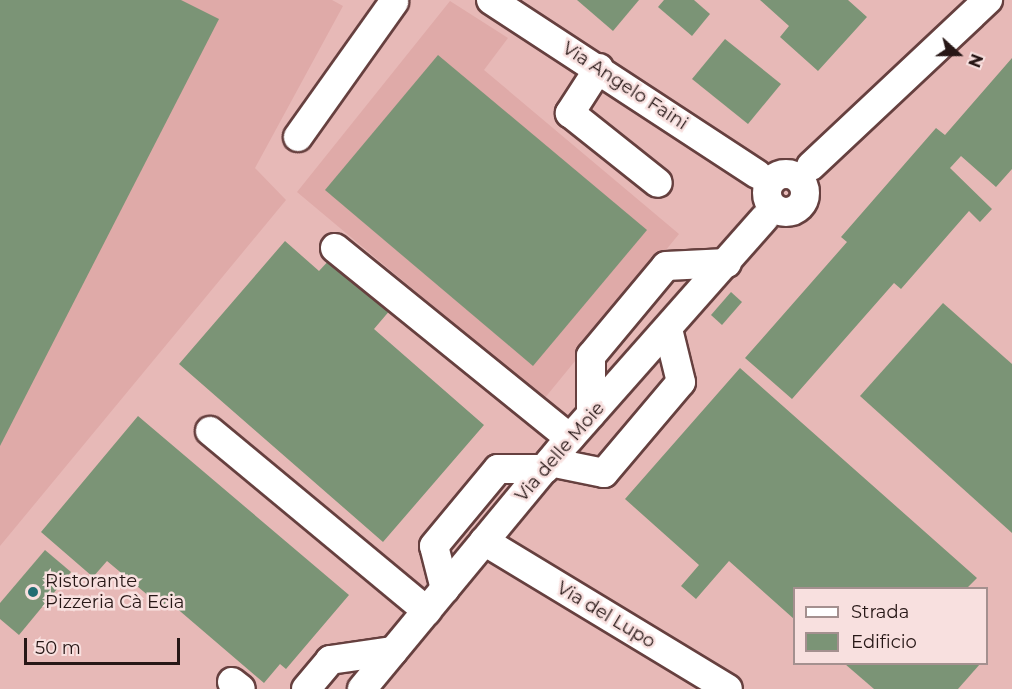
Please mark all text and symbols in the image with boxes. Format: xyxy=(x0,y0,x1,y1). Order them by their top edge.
north arrow xyxy=(928,24,988,84)
street label: Via Angelo Faini xyxy=(558,37,692,135)
text: N xyxy=(964,51,986,70)
street label: Via delle Moie xyxy=(511,398,609,506)
place label: Ristorante Pizzeria Cà Ecia xyxy=(45,571,184,614)
street label: Via del Lupo xyxy=(553,577,659,653)
marker: Ristorante Pizzeria Cà Ecia xyxy=(26,585,40,599)
legend xyxy=(793,587,988,665)
text: Strada xyxy=(851,601,909,623)
scale bar xyxy=(27,626,183,664)
text: Edificio xyxy=(851,631,917,653)
text: 50 m xyxy=(35,637,81,659)

